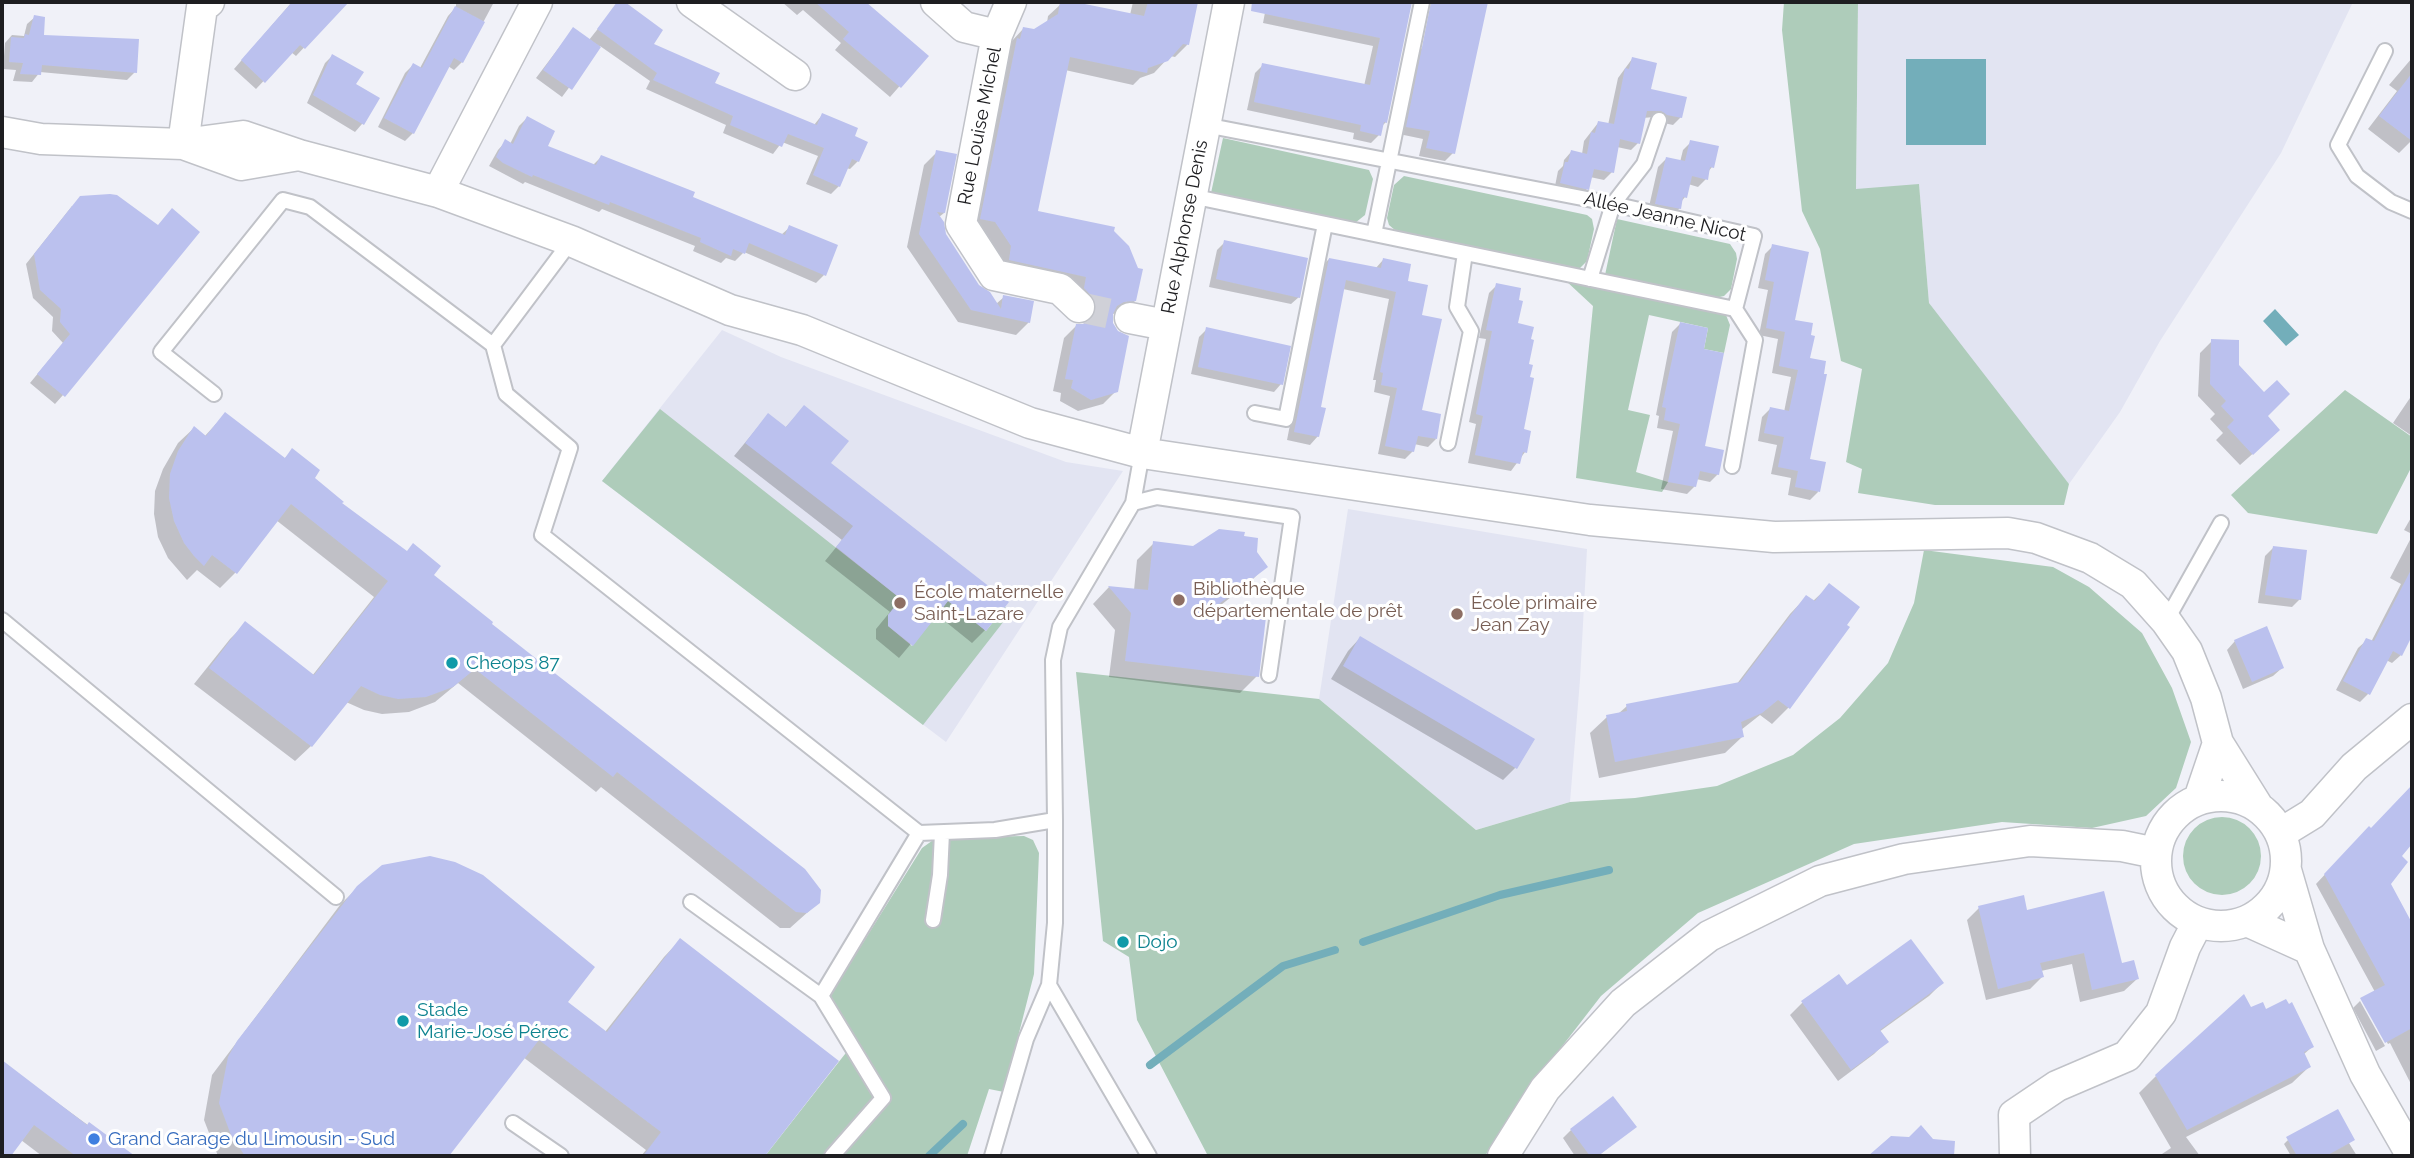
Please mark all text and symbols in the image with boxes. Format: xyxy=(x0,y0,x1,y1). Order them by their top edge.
street label: Rue Louise Michel xyxy=(953,45,1007,207)
street label: Rue Alphonse Denis xyxy=(1157,138,1213,316)
street label: Allée Jeanne Nicot xyxy=(1582,187,1748,247)
place label: Bibliothèque départementale de prêt xyxy=(1193,578,1403,622)
place label: École maternelle Saint-Lazare xyxy=(914,581,1064,625)
marker: Bibliothèque départementale de prêt xyxy=(1171,592,1187,608)
place label: École primaire Jean Zay xyxy=(1471,592,1597,636)
marker: École maternelle Saint-Lazare xyxy=(892,595,908,611)
marker: École primaire Jean Zay xyxy=(1449,606,1465,622)
place label: Cheops 87 xyxy=(466,652,560,674)
marker: Cheops 87 xyxy=(444,655,460,671)
place label: Dojo xyxy=(1137,931,1177,953)
marker: Dojo xyxy=(1115,934,1131,950)
place label: Stade Marie-José Pérec xyxy=(417,999,569,1043)
marker: Stade Marie-José Pérec xyxy=(395,1013,411,1029)
place label: Grand Garage du Limousin - Sud xyxy=(108,1128,395,1150)
marker: Grand Garage du Limousin - Sud xyxy=(86,1131,102,1147)

